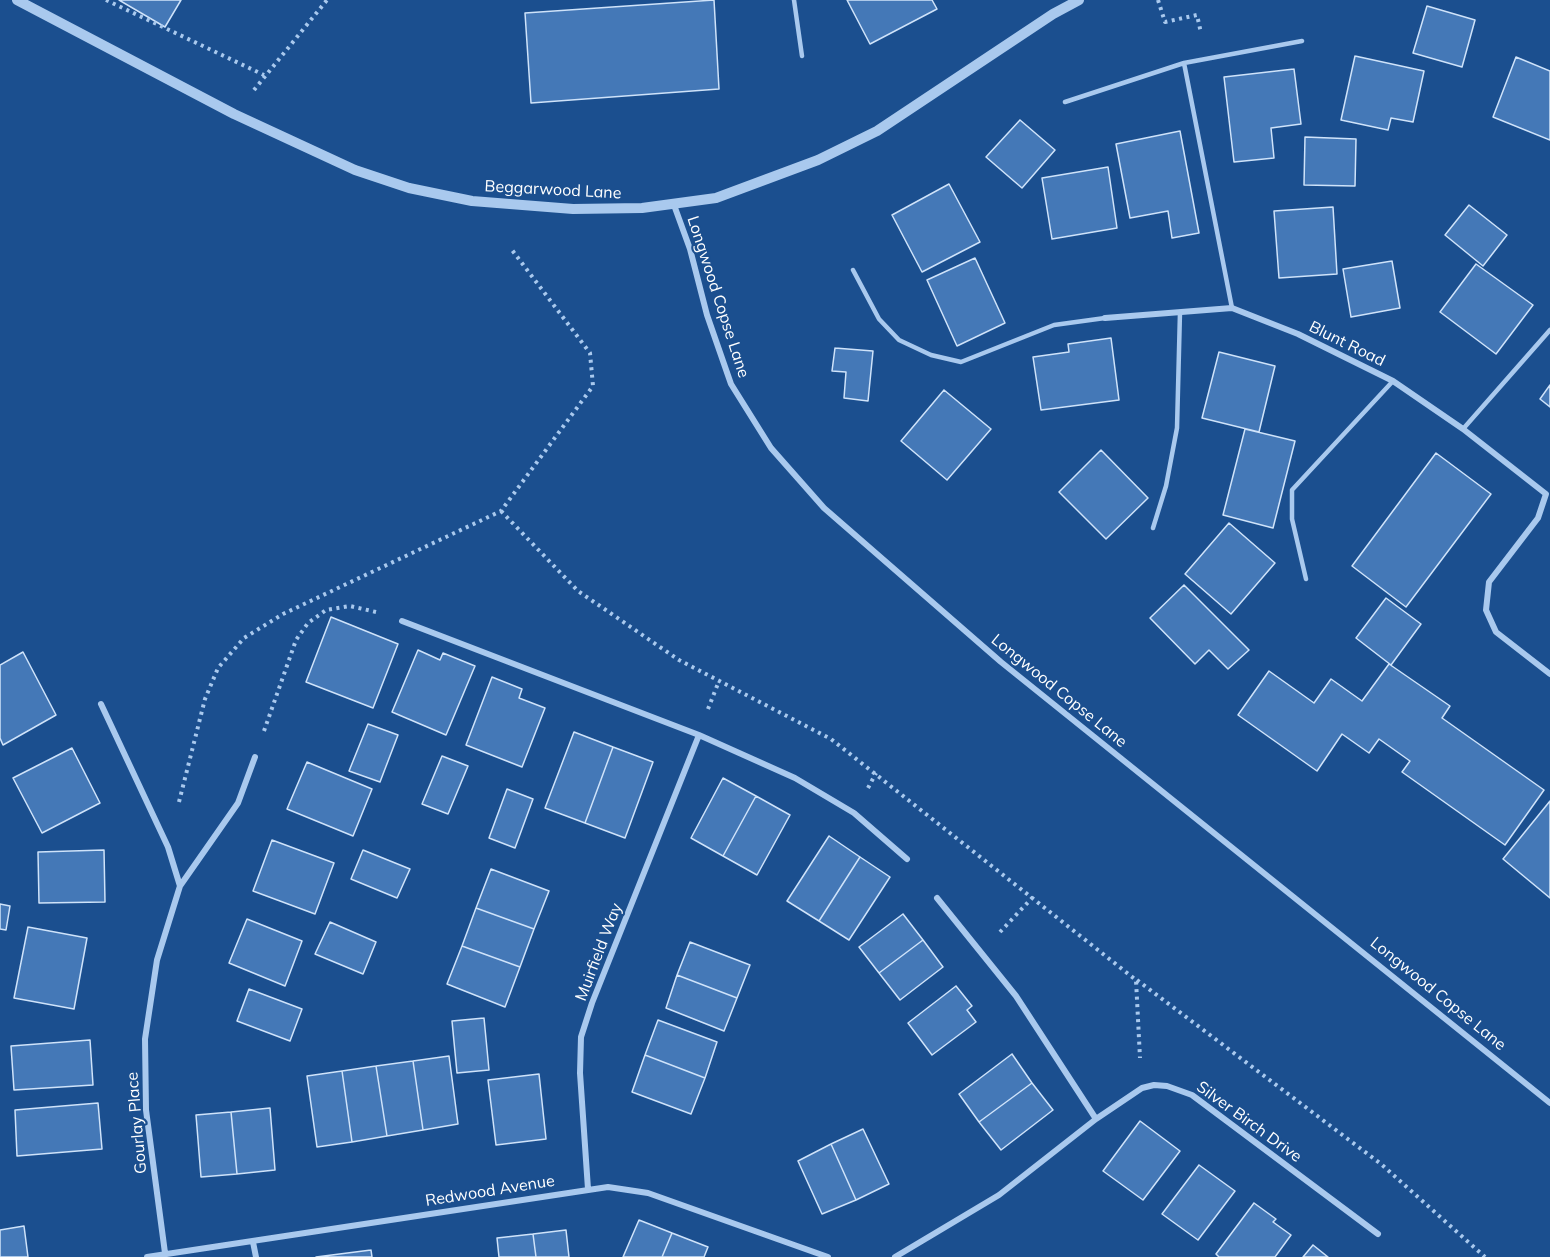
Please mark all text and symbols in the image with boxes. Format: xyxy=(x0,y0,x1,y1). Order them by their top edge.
street label: Beggarwood Lane xyxy=(484,177,622,203)
street label: Longwood Copse Lane xyxy=(683,214,753,380)
street label: Blunt Road xyxy=(1306,317,1388,371)
street label: Longwood Copse Lane xyxy=(987,630,1131,752)
street label: Muirfield Way xyxy=(572,900,626,1004)
street label: Longwood Copse Lane xyxy=(1366,933,1510,1055)
street label: Gourlay Place xyxy=(123,1071,151,1175)
street label: Silver Birch Drive xyxy=(1193,1077,1305,1167)
street label: Redwood Avenue xyxy=(424,1171,556,1211)

